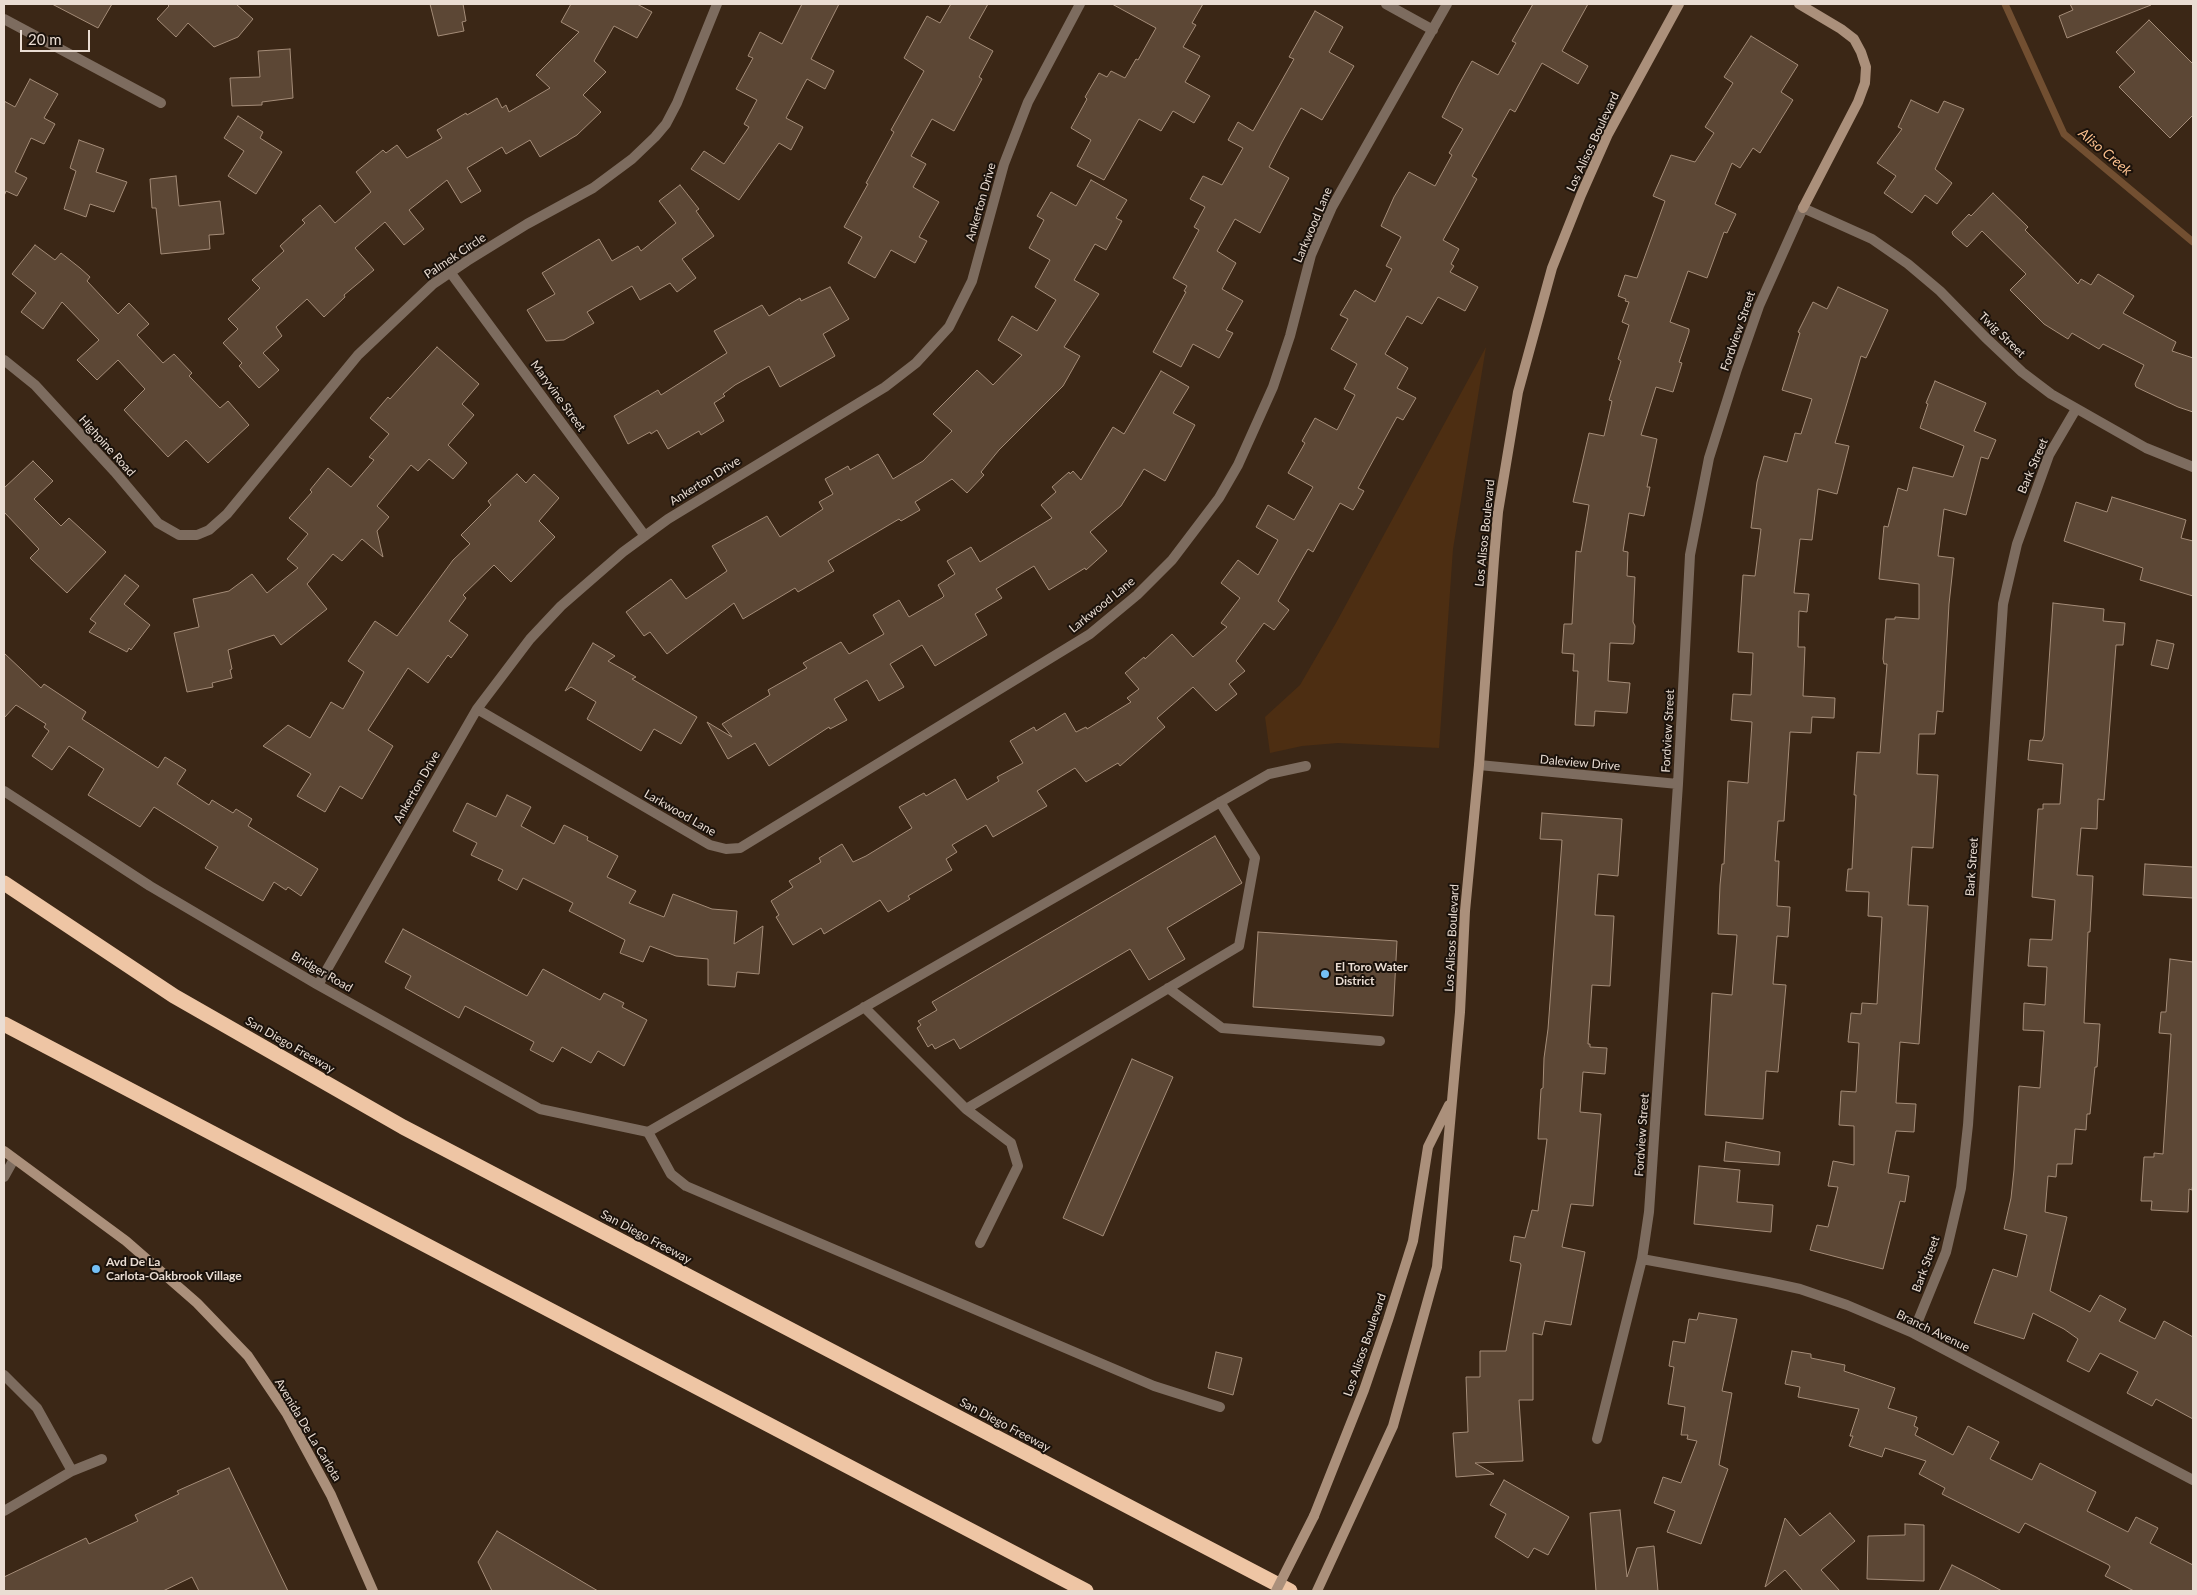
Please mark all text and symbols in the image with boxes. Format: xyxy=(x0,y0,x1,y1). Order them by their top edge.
scale bar xyxy=(22,20,92,52)
text: 20 m xyxy=(28,30,62,48)
street label: Los Alisos Boulevard xyxy=(1564,90,1622,194)
water label: Aliso Creek xyxy=(2075,125,2135,179)
street label: Ankerton Drive xyxy=(963,161,999,243)
street label: Larkwood Lane xyxy=(1291,185,1335,265)
street label: Palmek Circle xyxy=(422,230,488,282)
street label: Fordview Street xyxy=(1718,289,1758,373)
street label: Twig Street xyxy=(1976,309,2028,361)
street label: Maryvine Street xyxy=(527,358,589,434)
street label: Highpine Road xyxy=(76,412,138,480)
street label: Bark Street xyxy=(2015,436,2051,496)
street label: Ankerton Drive xyxy=(667,454,743,508)
street label: Los Alisos Boulevard xyxy=(1472,479,1498,587)
street label: Larkwood Lane xyxy=(1066,574,1138,636)
street label: Fordview Street xyxy=(1659,689,1677,773)
street label: Ankerton Drive xyxy=(391,748,443,826)
street label: Daleview Drive xyxy=(1539,752,1621,774)
street label: Larkwood Lane xyxy=(642,787,718,839)
street label: Bark Street xyxy=(1963,837,1981,897)
street label: Los Alisos Boulevard xyxy=(1442,884,1462,992)
street label: Bridger Road xyxy=(289,949,355,995)
place label: El Toro Water District xyxy=(1335,960,1408,988)
marker: El Toro Water District xyxy=(1319,968,1331,980)
street label: San Diego Freeway xyxy=(243,1014,337,1076)
street label: Fordview Street xyxy=(1632,1093,1652,1177)
street label: San Diego Freeway xyxy=(598,1207,694,1267)
street label: Bark Street xyxy=(1909,1234,1943,1294)
place label: Avd De La Carlota-Oakbrook Village xyxy=(106,1255,242,1283)
marker: Avd De La Carlota-Oakbrook Village xyxy=(90,1263,102,1275)
street label: Los Alisos Boulevard xyxy=(1341,1292,1389,1398)
street label: Branch Avenue xyxy=(1894,1307,1972,1355)
street label: Avenida De La Carlota xyxy=(272,1376,344,1484)
street label: San Diego Freeway xyxy=(957,1395,1053,1455)

